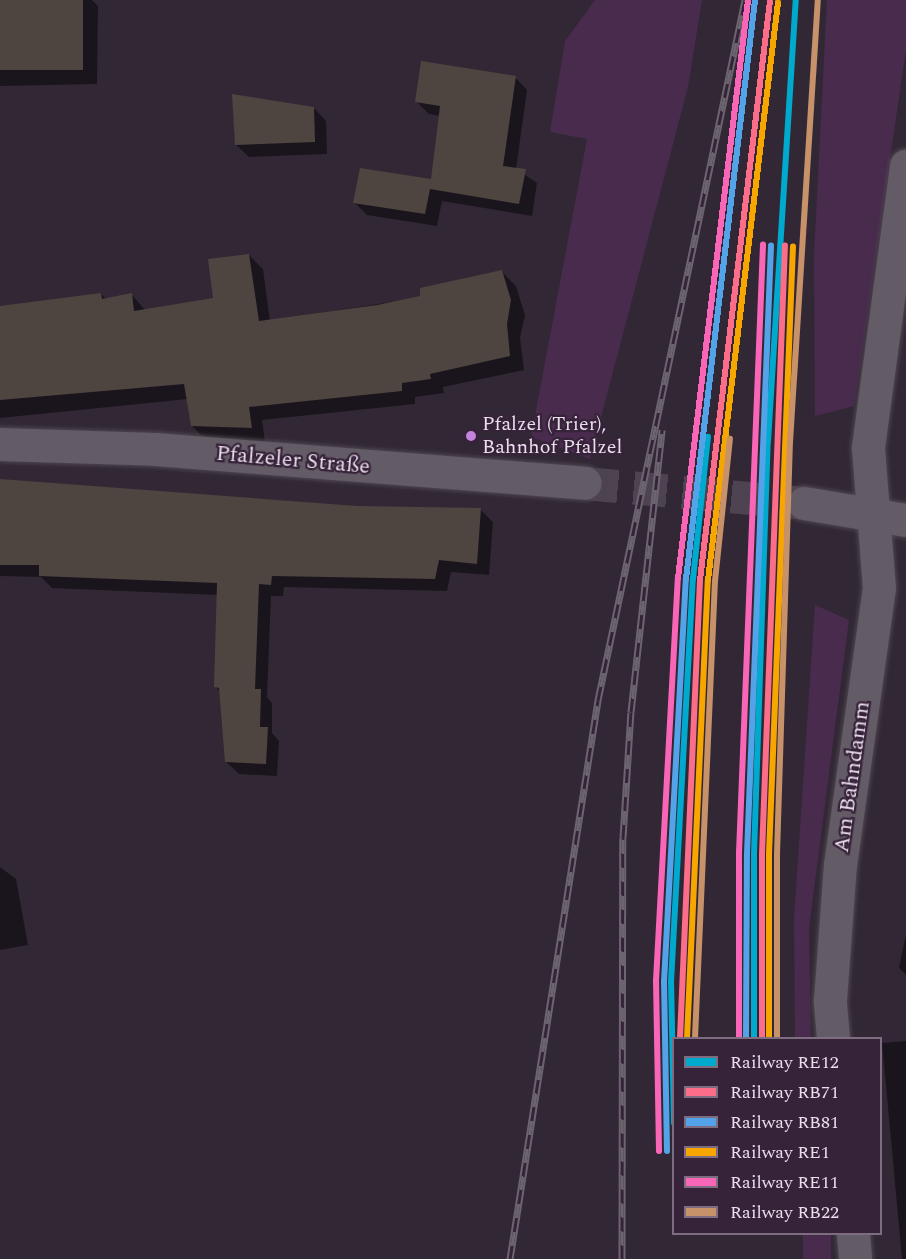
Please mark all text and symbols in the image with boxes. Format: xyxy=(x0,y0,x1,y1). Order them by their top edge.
place label: Pfalzel (Trier), Bahnhof Pfalzel xyxy=(482,412,622,459)
marker: Pfalzel (Trier), Bahnhof Pfalzel xyxy=(465,430,477,442)
street label: Pfalzeler Straße xyxy=(215,440,371,480)
street label: Am Bahndamm xyxy=(828,700,876,854)
legend xyxy=(672,1037,882,1235)
text: Railway RE12 xyxy=(730,1049,839,1076)
text: Railway RB71 xyxy=(730,1079,839,1106)
text: Railway RB81 xyxy=(730,1109,839,1136)
text: Railway RE1 xyxy=(730,1139,830,1166)
text: Railway RE11 xyxy=(730,1169,839,1196)
text: Railway RB22 xyxy=(730,1199,839,1226)

